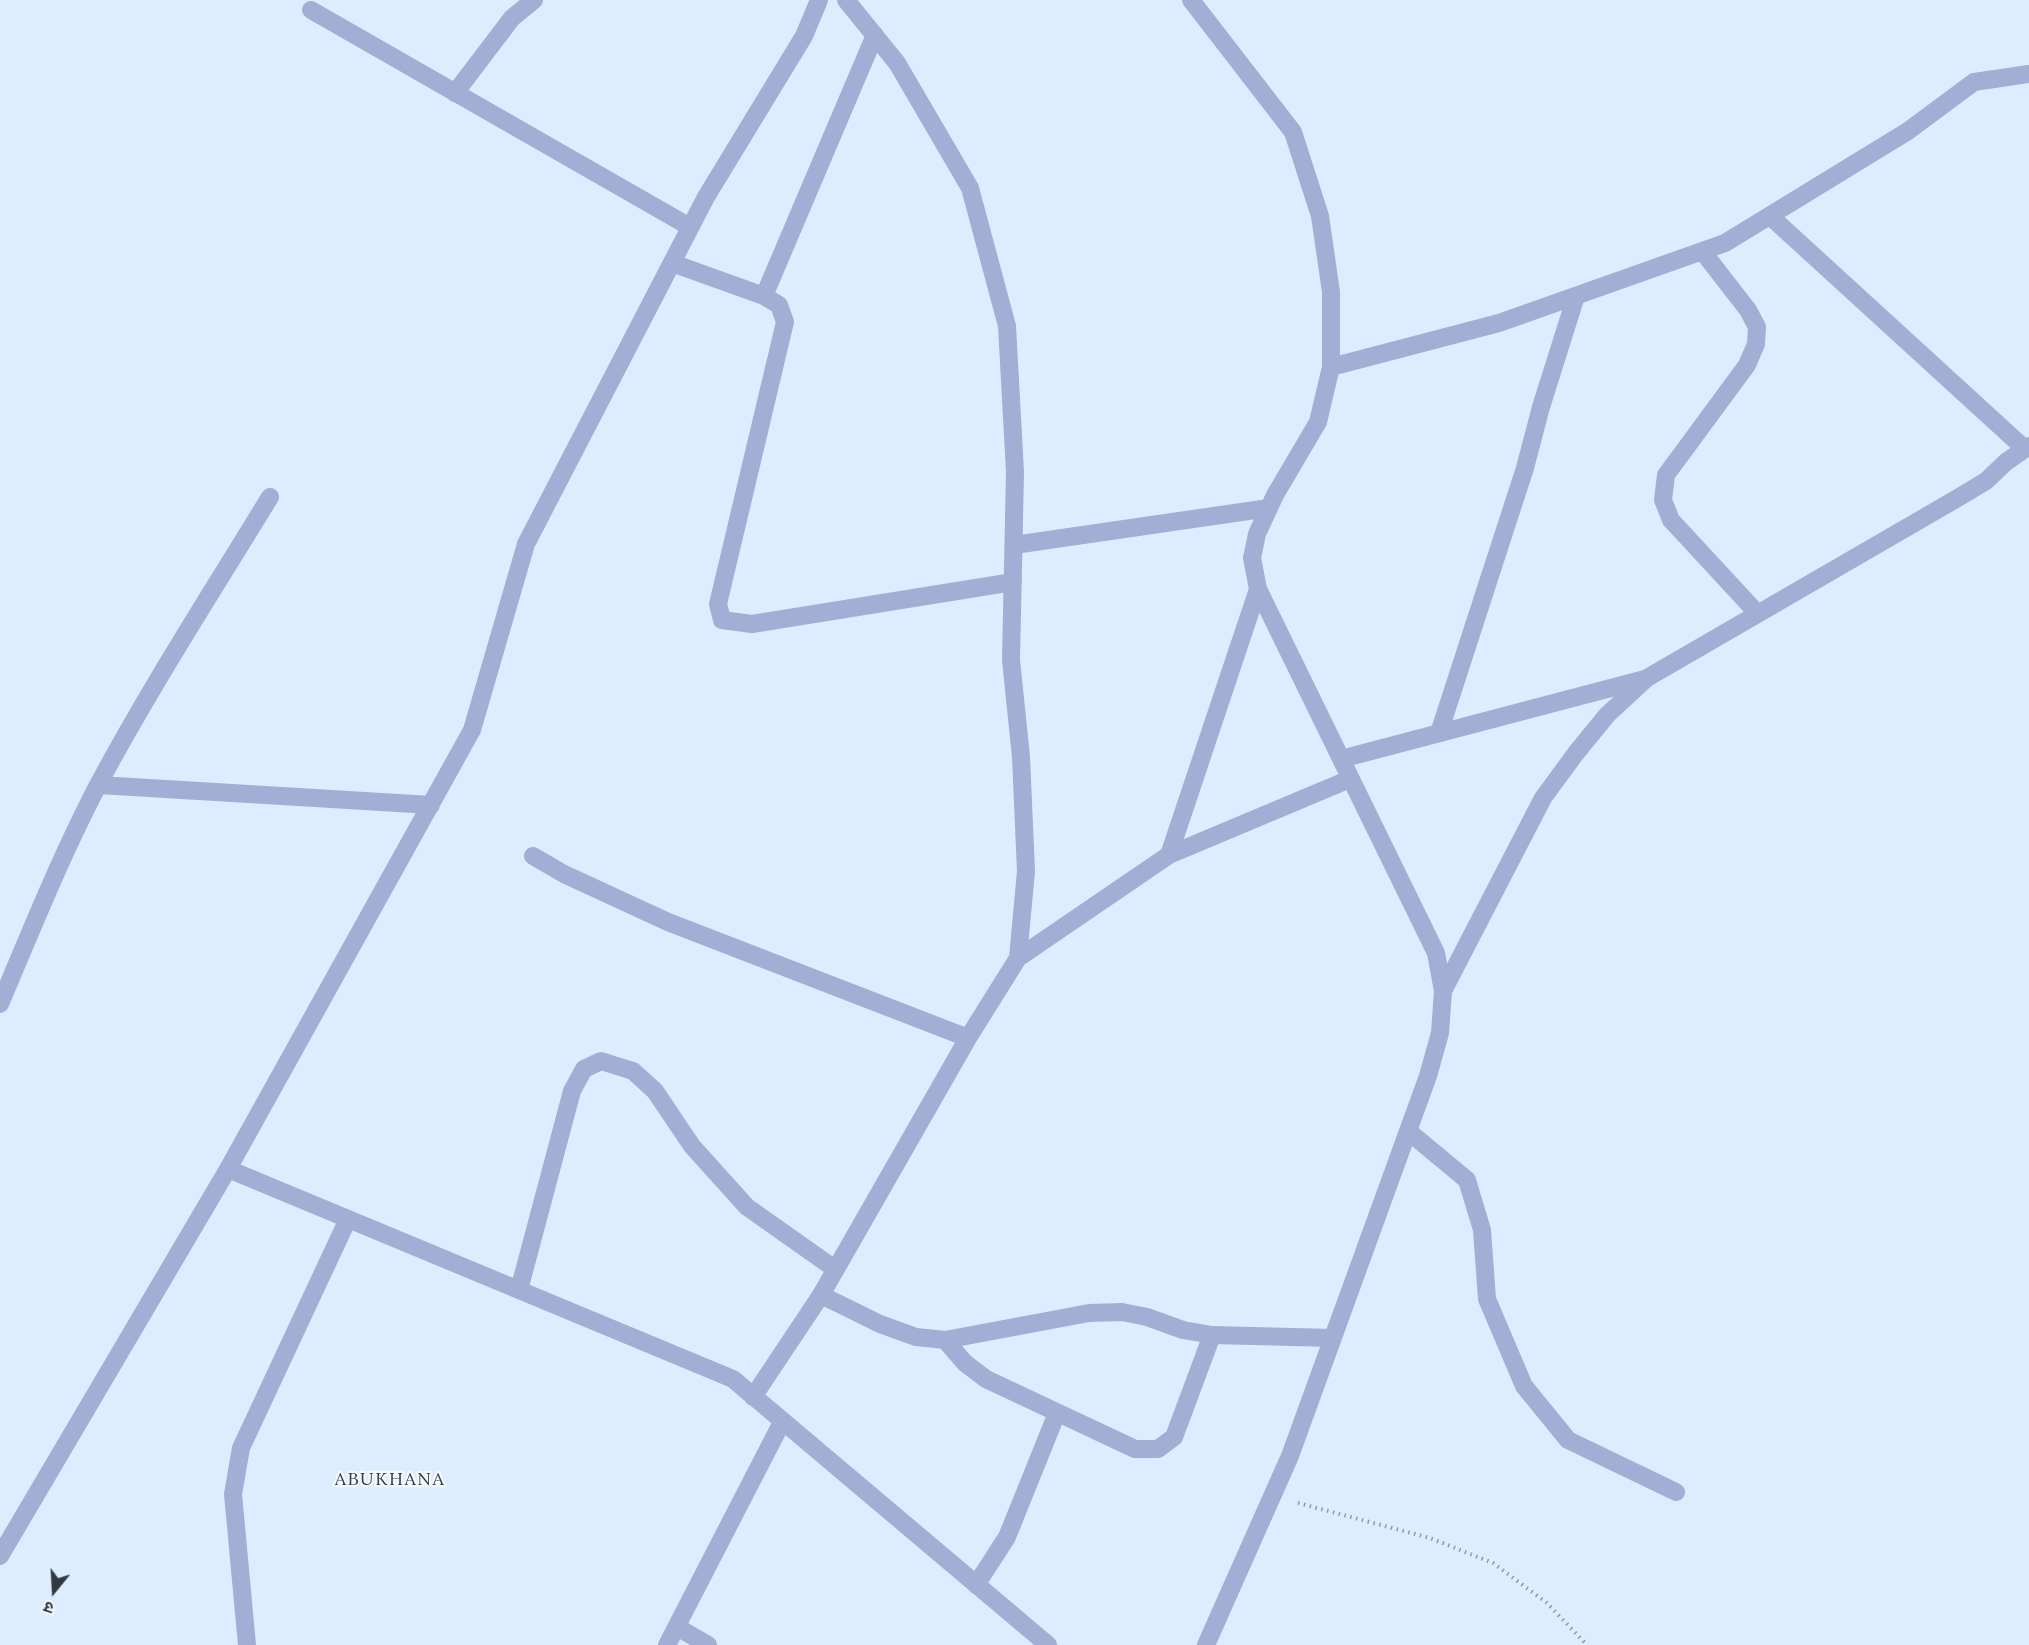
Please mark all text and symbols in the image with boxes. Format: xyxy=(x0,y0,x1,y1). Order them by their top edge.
district label: ABUKHANA xyxy=(335,1469,445,1491)
north arrow xyxy=(24,1561,84,1621)
text: उ xyxy=(41,1597,56,1619)

